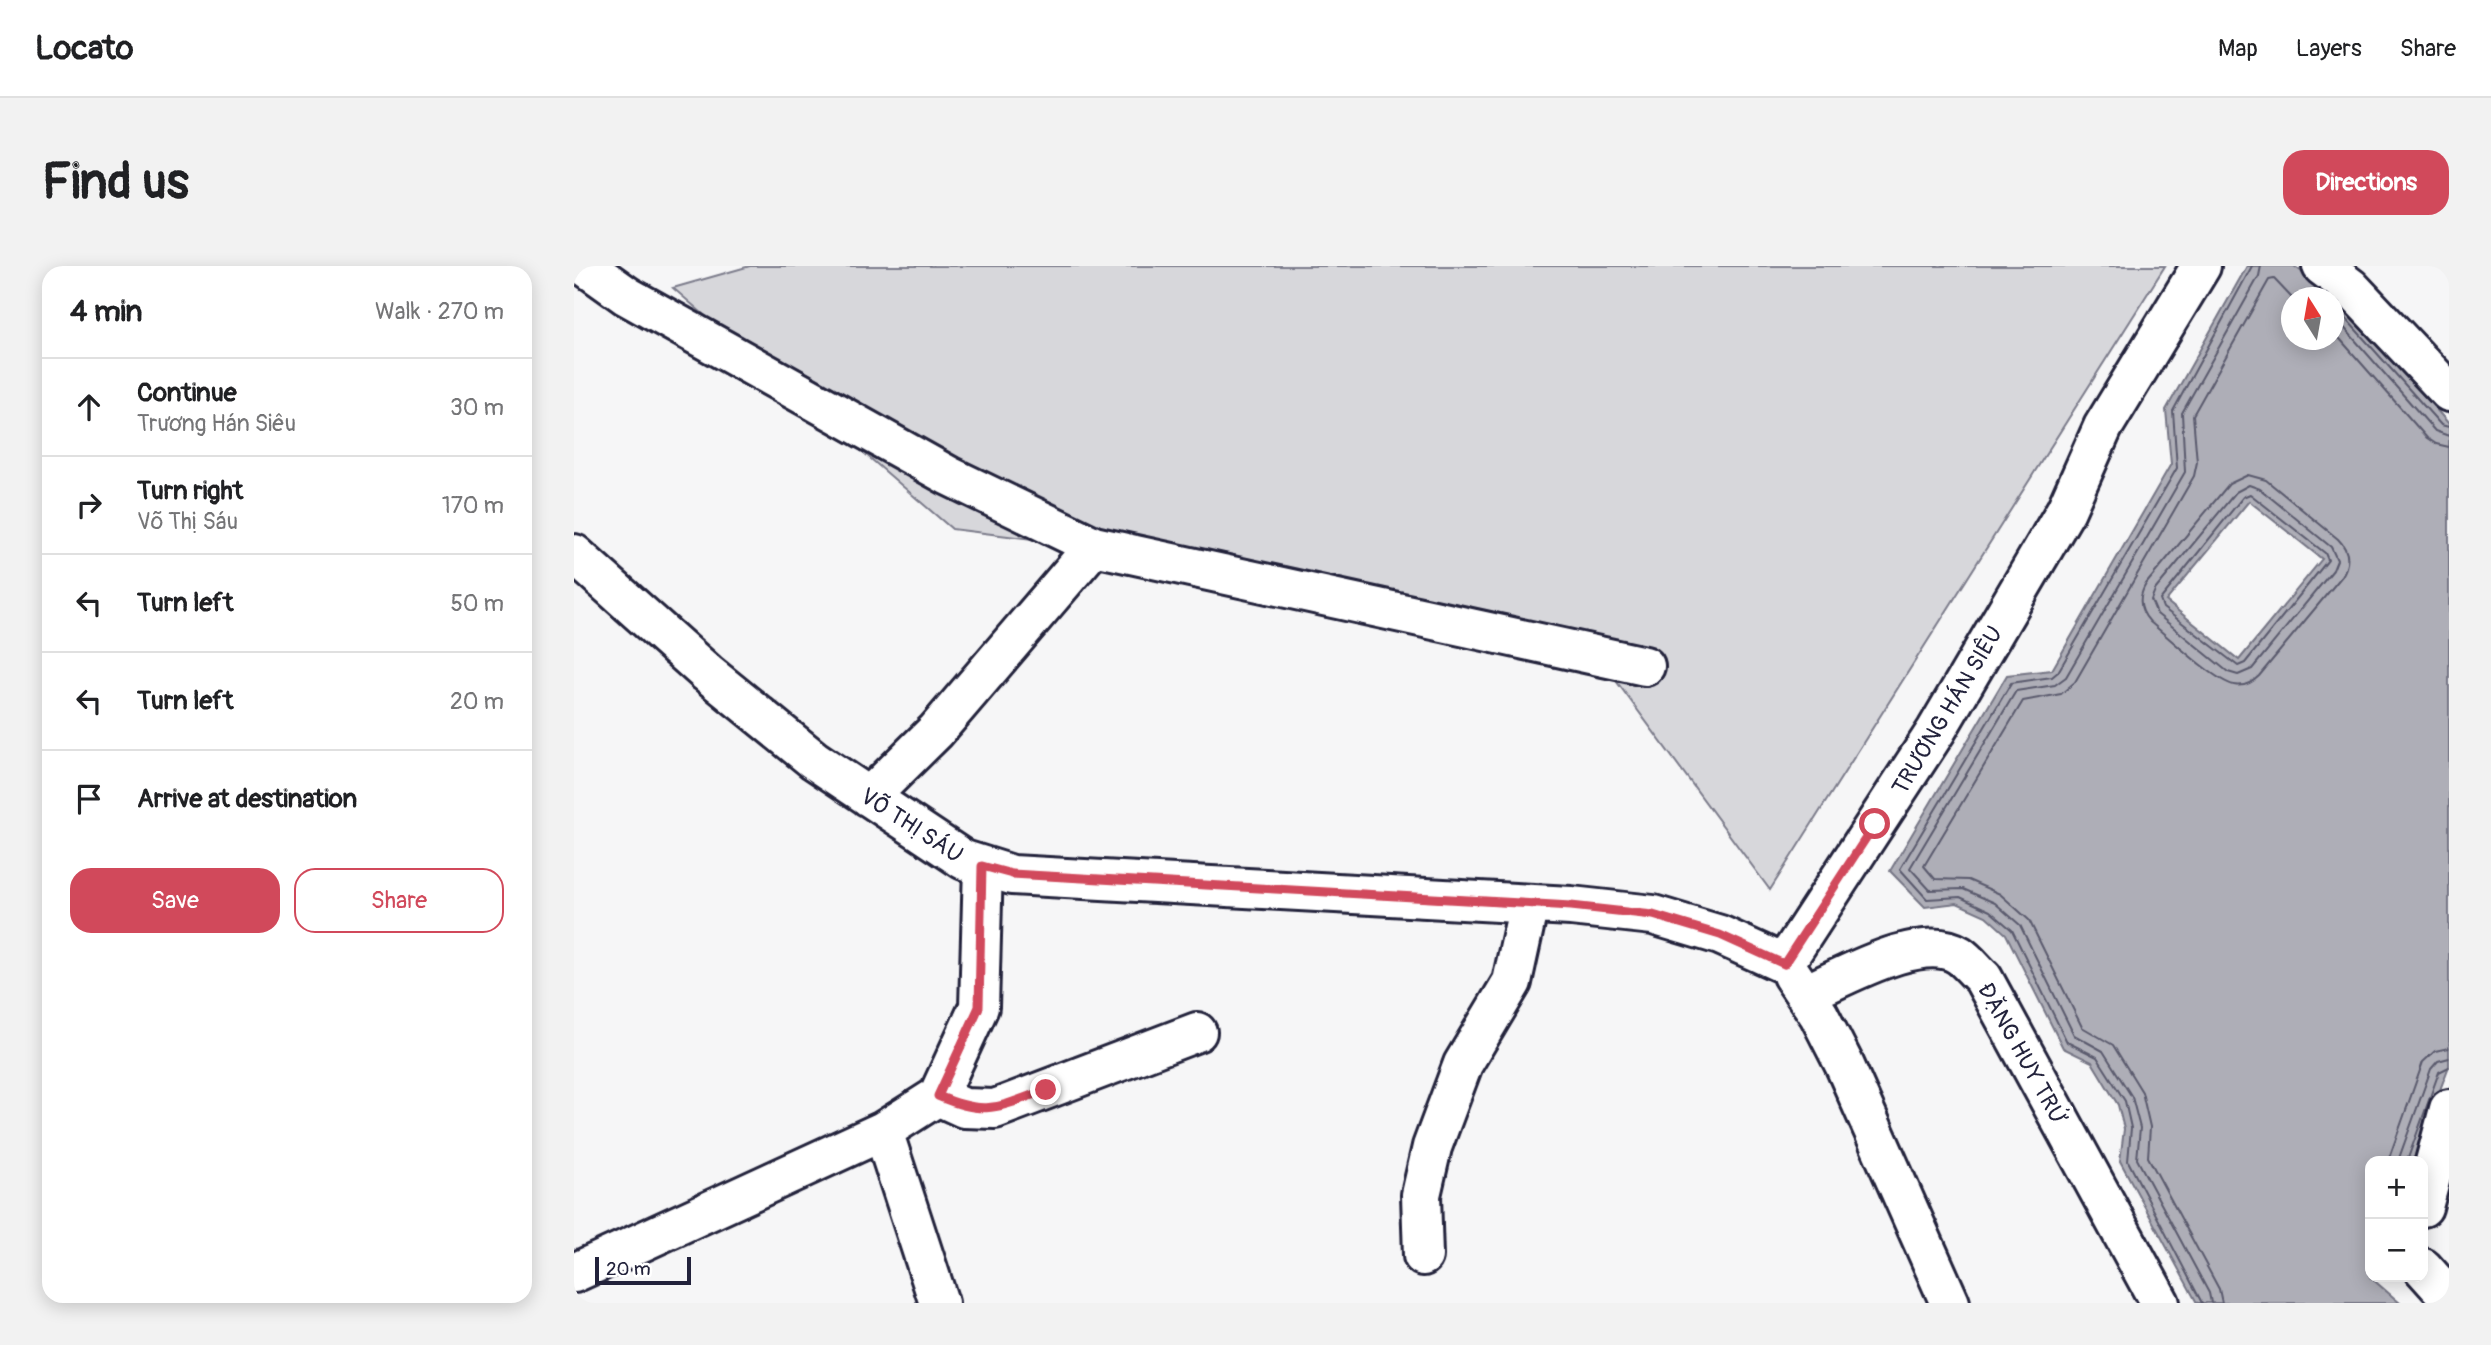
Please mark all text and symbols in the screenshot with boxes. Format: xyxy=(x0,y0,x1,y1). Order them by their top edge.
text: Locato xyxy=(35,28,133,69)
text: Map xyxy=(2218,34,2258,63)
text: Layers xyxy=(2296,34,2362,63)
text: Share xyxy=(2400,34,2456,63)
button: Directions xyxy=(2283,150,2449,215)
text: Find us xyxy=(42,152,189,213)
north arrow xyxy=(2281,287,2344,350)
text: 4 min xyxy=(70,293,143,330)
text: Walk · 270 m xyxy=(375,297,504,326)
text: Continue xyxy=(137,377,237,409)
icon: ahead xyxy=(70,388,108,426)
text: 30 m xyxy=(450,393,504,422)
text: Trương Hán Siêu xyxy=(137,409,296,438)
text: Turn right xyxy=(137,475,243,507)
icon: right xyxy=(70,486,108,524)
text: 170 m xyxy=(442,491,504,520)
text: Võ Thị Sáu xyxy=(137,507,238,536)
icon: left xyxy=(70,584,108,622)
text: Turn left xyxy=(137,587,233,619)
text: 50 m xyxy=(450,589,504,618)
street label: TRƯƠNG HÁN SIÊU xyxy=(1886,621,2009,800)
icon: left xyxy=(70,682,108,720)
text: Turn left xyxy=(137,685,233,717)
text: 20 m xyxy=(450,687,504,716)
icon: arrive xyxy=(70,780,108,818)
street label: VÕ THỊ SÁU xyxy=(855,782,968,869)
text: Arrive at destination xyxy=(137,783,357,815)
route start xyxy=(1859,808,1890,839)
button: Save xyxy=(70,868,280,933)
button: Share xyxy=(294,868,504,933)
street label: ĐẶNG HUY TRỨ xyxy=(1971,977,2075,1131)
route end xyxy=(1030,1074,1061,1105)
map controls xyxy=(2365,1156,2428,1282)
button: + xyxy=(2365,1156,2428,1219)
button: − xyxy=(2365,1219,2428,1282)
scale bar xyxy=(595,1254,691,1286)
text: 20 m xyxy=(606,1257,651,1281)

